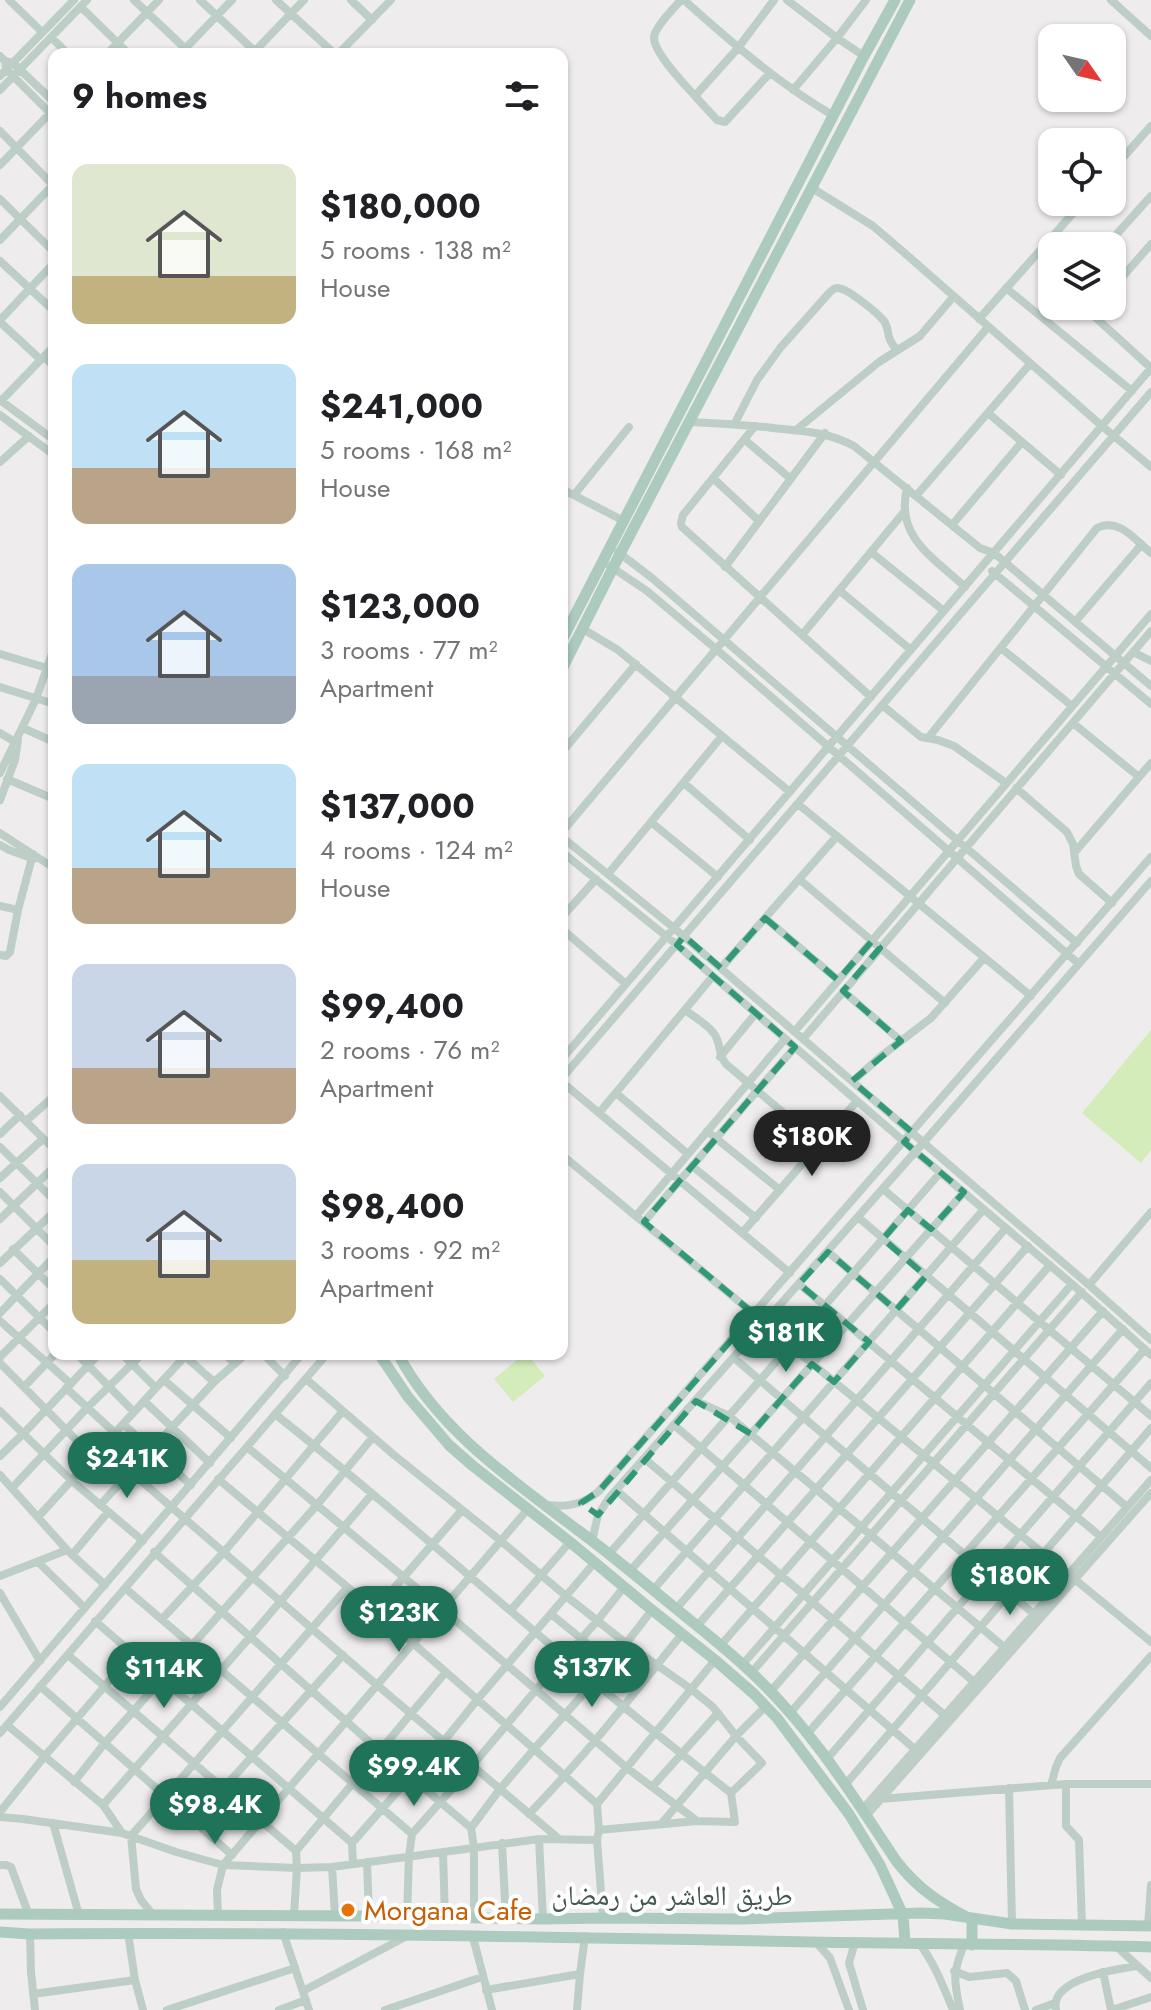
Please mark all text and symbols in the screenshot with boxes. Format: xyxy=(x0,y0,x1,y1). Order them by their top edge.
north arrow xyxy=(1038,24,1126,112)
map controls xyxy=(1038,24,1126,320)
text: 9 homes xyxy=(72,72,207,121)
icon: filters xyxy=(500,74,544,118)
button: locate xyxy=(1038,128,1126,216)
text: $180,000 xyxy=(320,182,481,231)
icon: home xyxy=(136,196,232,292)
text: 5 rooms · 138 m² xyxy=(320,231,511,269)
button: layers xyxy=(1038,232,1126,320)
text: House xyxy=(320,269,390,307)
text: $241,000 xyxy=(320,382,483,431)
icon: home xyxy=(136,396,232,492)
text: 5 rooms · 168 m² xyxy=(320,431,512,469)
text: House xyxy=(320,469,390,507)
text: $123,000 xyxy=(320,582,480,631)
icon: home xyxy=(136,596,232,692)
text: 3 rooms · 77 m² xyxy=(320,631,497,669)
text: Apartment xyxy=(320,669,433,707)
text: $137,000 xyxy=(320,782,475,831)
icon: home xyxy=(136,796,232,892)
text: 4 rooms · 124 m² xyxy=(320,831,513,869)
text: House xyxy=(320,869,390,907)
text: $99,400 xyxy=(320,982,464,1031)
icon: home xyxy=(136,996,232,1092)
text: 2 rooms · 76 m² xyxy=(320,1031,499,1069)
text: Apartment xyxy=(320,1069,433,1107)
pin: $180K xyxy=(756,1110,868,1178)
text: $180K xyxy=(771,1117,853,1155)
text: $98,400 xyxy=(320,1182,464,1231)
icon: home xyxy=(136,1196,232,1292)
text: 3 rooms · 92 m² xyxy=(320,1231,500,1269)
text: Apartment xyxy=(320,1269,433,1307)
pin: $181K xyxy=(730,1306,842,1374)
text: $181K xyxy=(747,1313,825,1351)
pin: $241K xyxy=(71,1432,183,1500)
text: $241K xyxy=(86,1439,168,1477)
pin: $180K xyxy=(954,1549,1066,1617)
text: $180K xyxy=(969,1556,1051,1594)
pin: $123K xyxy=(343,1586,455,1654)
text: $123K xyxy=(359,1593,439,1631)
pin: $137K xyxy=(536,1641,648,1709)
pin: $114K xyxy=(108,1642,220,1710)
text: $137K xyxy=(552,1648,632,1686)
text: $114K xyxy=(125,1649,203,1687)
pin: $99.4K xyxy=(349,1740,479,1808)
text: $99.4K xyxy=(367,1747,461,1785)
pin: $98.4K xyxy=(150,1778,280,1846)
text: $98.4K xyxy=(168,1785,262,1823)
street label: طريق العاشر من رمضان xyxy=(551,1875,793,1916)
place label: Morgana Cafe xyxy=(364,1890,532,1931)
marker: Morgana Cafe xyxy=(339,1901,357,1919)

